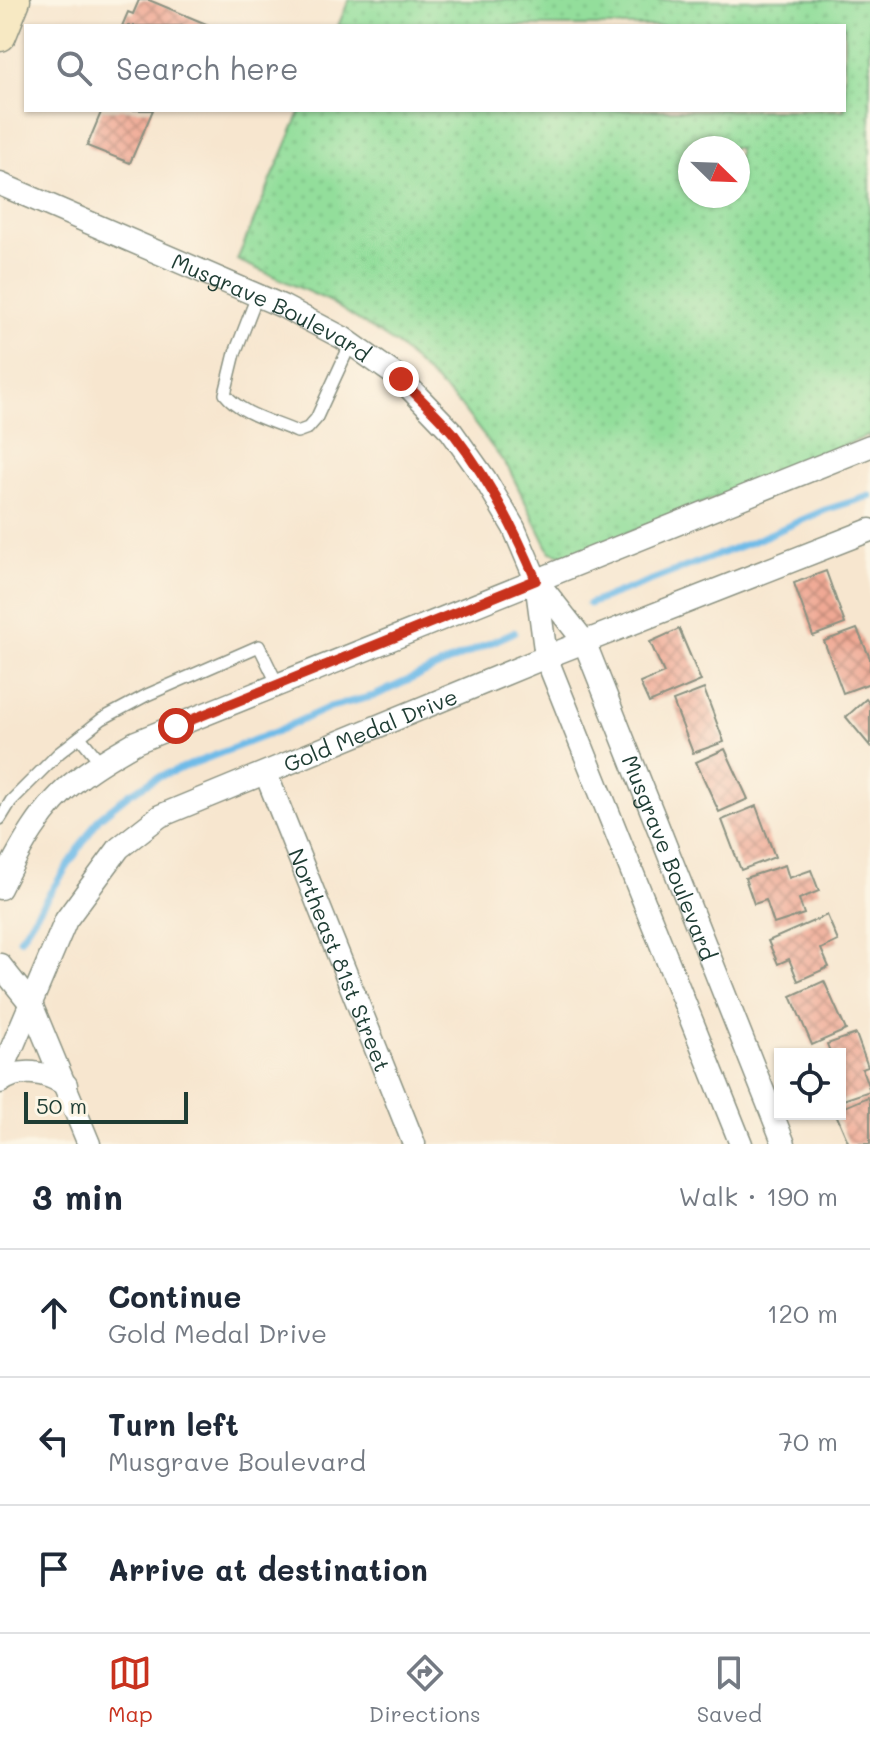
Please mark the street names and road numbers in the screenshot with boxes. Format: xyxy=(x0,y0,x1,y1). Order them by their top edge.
street label: Musgrave Boulevard xyxy=(168,246,377,368)
street label: Gold Medal Drive xyxy=(279,681,461,778)
street label: Musgrave Boulevard xyxy=(616,751,724,964)
street label: Northeast 81st Street xyxy=(283,844,398,1076)

